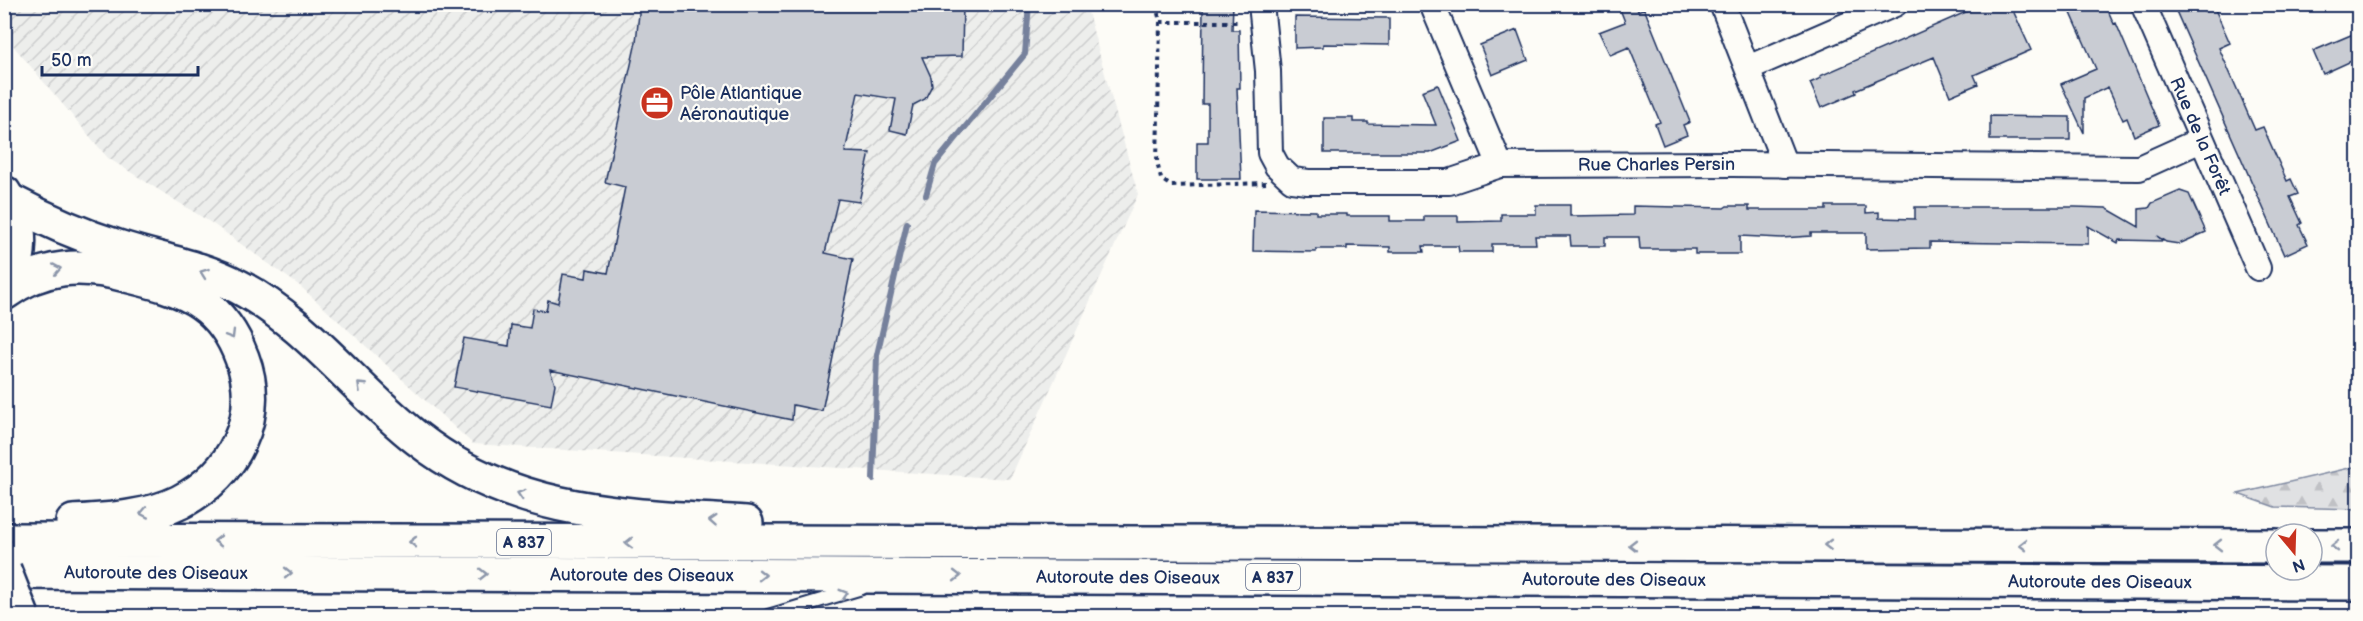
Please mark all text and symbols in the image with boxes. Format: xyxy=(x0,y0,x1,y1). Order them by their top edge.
scale bar xyxy=(42,39,198,77)
text: 50 m xyxy=(51,50,92,71)
street label: Rue de la Forêt xyxy=(2165,74,2235,199)
place label: Pôle Atlantique Aéronautique xyxy=(680,83,802,125)
office icon: Pôle Atlantique Aéronautique xyxy=(639,85,675,121)
street label: Rue Charles Persin xyxy=(1578,154,1735,176)
one-way arrow xyxy=(52,263,62,276)
one-way arrow xyxy=(199,268,210,281)
one-way arrow xyxy=(224,329,236,339)
one-way arrow xyxy=(357,383,368,394)
one-way arrow xyxy=(516,489,527,501)
one-way arrow xyxy=(139,506,149,519)
one-way arrow xyxy=(709,515,718,528)
north arrow xyxy=(2264,522,2324,582)
road number: A 837 xyxy=(497,529,551,555)
one-way arrow xyxy=(213,535,222,547)
one-way arrow xyxy=(408,536,417,548)
one-way arrow xyxy=(624,537,633,549)
one-way arrow xyxy=(1628,539,1637,551)
one-way arrow xyxy=(1823,539,1832,551)
one-way arrow xyxy=(2018,539,2027,551)
one-way arrow xyxy=(2213,539,2222,551)
one-way arrow xyxy=(2331,540,2340,552)
text: N xyxy=(2290,554,2307,576)
street label: Autoroute des Oiseaux xyxy=(64,562,249,584)
road number: A 837 xyxy=(1246,564,1300,590)
street label: Autoroute des Oiseaux xyxy=(550,565,735,586)
one-way arrow xyxy=(283,567,292,579)
street label: Autoroute des Oiseaux xyxy=(1036,567,1221,589)
one-way arrow xyxy=(478,568,487,580)
one-way arrow xyxy=(757,569,766,581)
street label: Autoroute des Oiseaux xyxy=(1522,569,1707,591)
one-way arrow xyxy=(952,570,961,582)
street label: Autoroute des Oiseaux xyxy=(2008,571,2193,593)
one-way arrow xyxy=(838,589,849,601)

